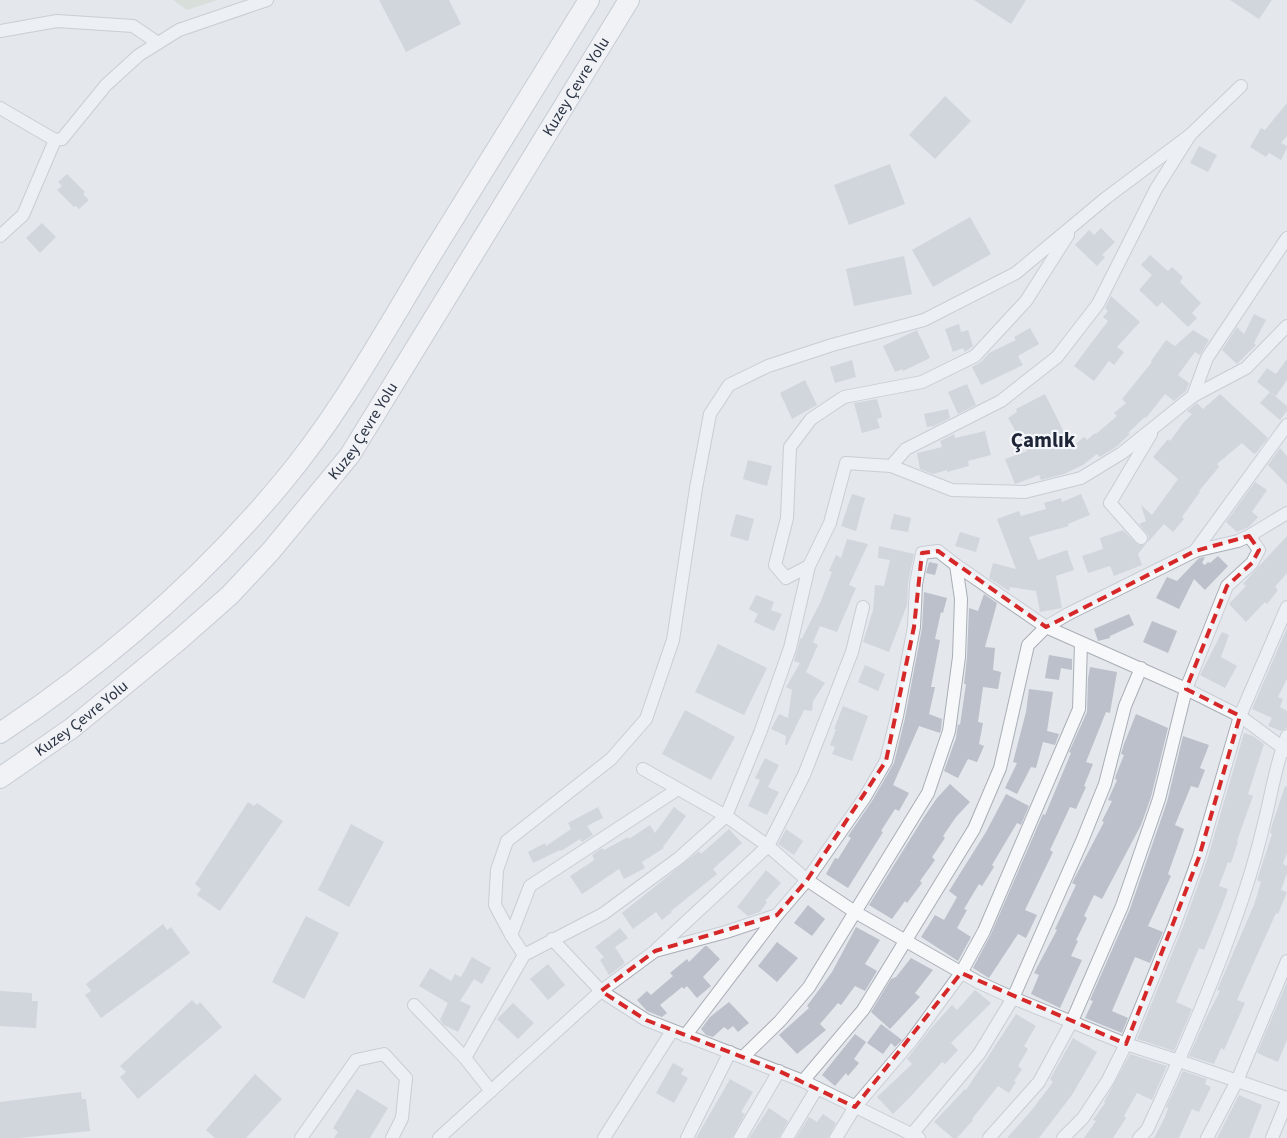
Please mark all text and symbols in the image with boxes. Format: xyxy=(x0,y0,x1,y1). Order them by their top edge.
street label: Kuzey Çevre Yolu xyxy=(537,33,615,140)
street label: Kuzey Çevre Yolu xyxy=(323,378,403,484)
district label: Çamlık xyxy=(1011,425,1076,455)
street label: Kuzey Çevre Yolu xyxy=(30,675,133,762)

